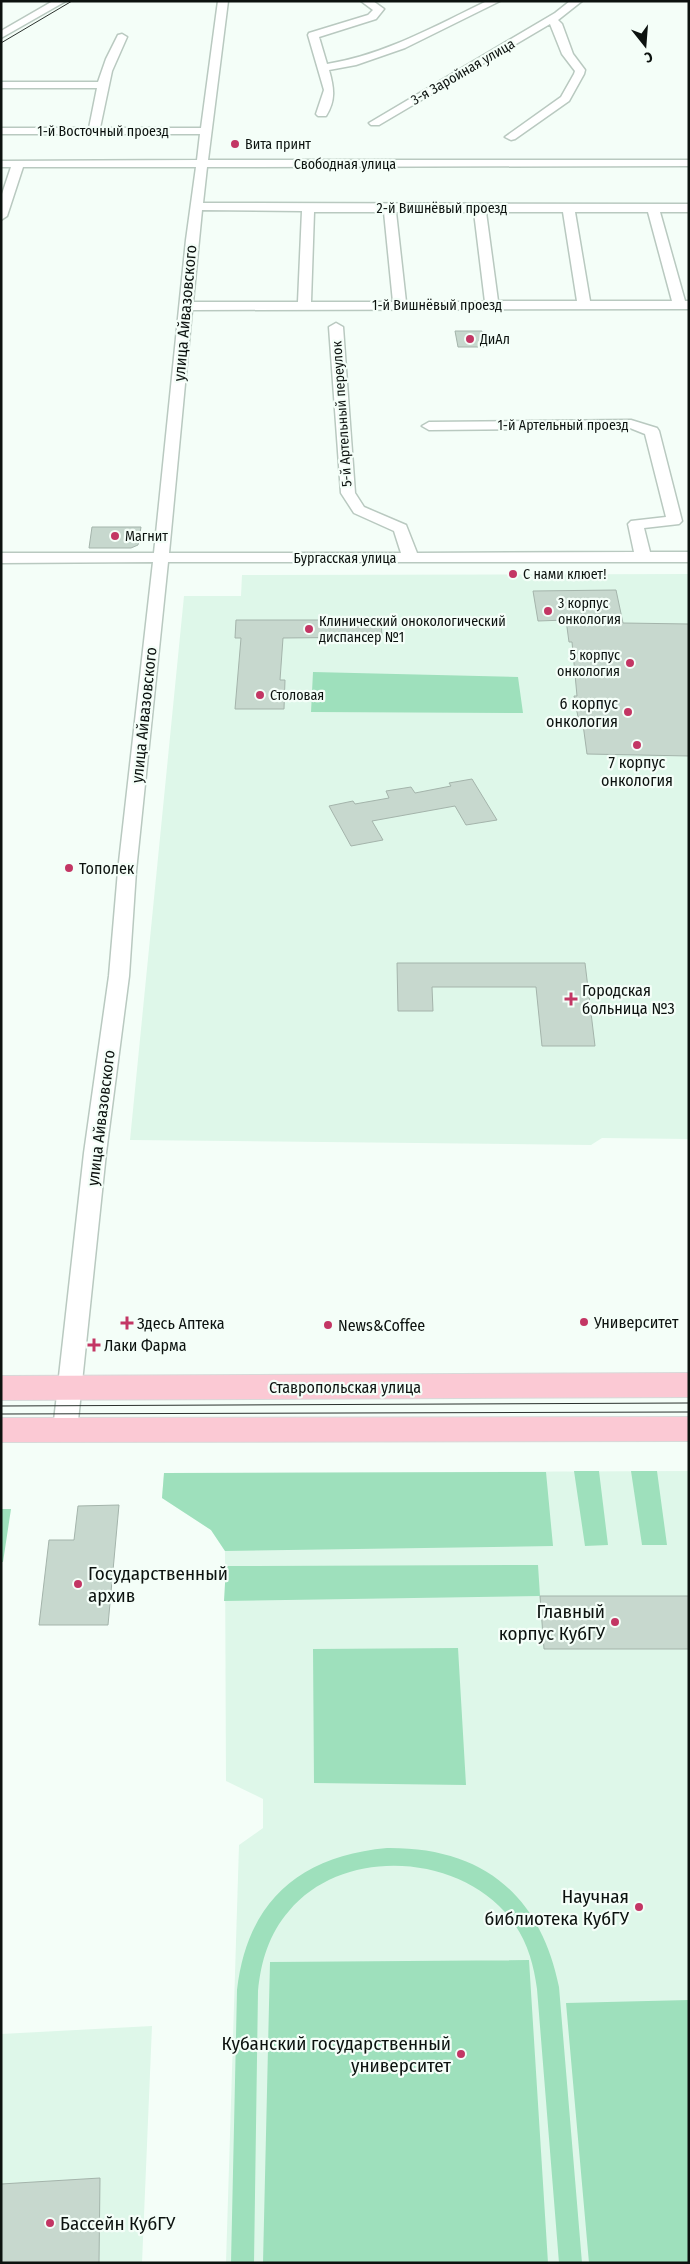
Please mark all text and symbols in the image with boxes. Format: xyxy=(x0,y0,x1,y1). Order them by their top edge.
north arrow xyxy=(620,20,670,70)
street label: 3-я Заройная улица xyxy=(408,35,518,109)
text: С xyxy=(642,48,655,66)
street label: 1-й Восточный проезд xyxy=(37,123,169,140)
place label: Вита принт xyxy=(245,136,311,153)
marker: Вита принт xyxy=(229,138,241,150)
street label: Свободная улица xyxy=(294,156,396,173)
street label: 2-й Вишнёвый проезд xyxy=(377,200,507,217)
street label: улица Айвазовского xyxy=(170,244,200,382)
street label: 1-й Вишнёвый проезд xyxy=(372,297,502,314)
place label: ДиАл xyxy=(479,331,510,348)
marker: ДиАл xyxy=(464,333,476,345)
street label: 5-й Артельный переулок xyxy=(328,340,356,487)
street label: 1-й Артельный проезд xyxy=(497,417,629,434)
place label: Магнит xyxy=(125,528,168,545)
marker: Магнит xyxy=(109,530,121,542)
street label: Бургасская улица xyxy=(294,550,397,567)
place label: С нами клюет! xyxy=(523,566,607,583)
marker: С нами клюет! xyxy=(507,568,519,580)
place label: 3 корпус онкология xyxy=(558,595,621,628)
marker: 3 корпус онкология xyxy=(542,605,554,617)
place label: Клинический онокологический диспансер №1 xyxy=(319,613,506,646)
marker: Клинический онокологический диспансер №1 xyxy=(303,623,315,635)
street label: улица Айвазовского xyxy=(127,646,161,784)
place label: 5 корпус онкология xyxy=(557,647,620,680)
marker: 5 корпус онкология xyxy=(624,657,636,669)
place label: Столовая xyxy=(270,687,324,704)
marker: Столовая xyxy=(254,689,266,701)
place label: 6 корпус онкология xyxy=(546,694,618,731)
marker: 6 корпус онкология xyxy=(622,706,634,718)
marker: 7 корпус онкология xyxy=(631,739,643,751)
place label: 7 корпус онкология xyxy=(601,753,673,790)
place label: Тополек xyxy=(79,859,135,878)
marker: Тополек xyxy=(63,862,75,874)
place label: Городская больница №3 xyxy=(582,981,675,1018)
marker: Городская больница №3 xyxy=(564,992,578,1006)
street label: улица Айвазовского xyxy=(83,1049,119,1187)
place label: Университет xyxy=(593,1313,679,1332)
place label: Здесь Аптека xyxy=(137,1314,225,1333)
place label: News&Coffee xyxy=(338,1316,425,1335)
marker: Университет xyxy=(578,1316,590,1328)
marker: Здесь Аптека xyxy=(121,1317,133,1329)
marker: News&Coffee xyxy=(322,1319,334,1331)
place label: Лаки Фарма xyxy=(104,1336,187,1355)
marker: Лаки Фарма xyxy=(88,1339,100,1351)
street label: Ставропольская улица xyxy=(269,1378,421,1397)
place label: Государственный архив xyxy=(88,1562,228,1607)
marker: Государственный архив xyxy=(72,1578,84,1590)
place label: Главный корпус КубГУ xyxy=(499,1600,606,1645)
marker: Главный корпус КубГУ xyxy=(609,1616,621,1628)
place label: Научная библиотека КубГУ xyxy=(484,1885,630,1930)
marker: Научная библиотека КубГУ xyxy=(633,1901,645,1913)
place label: Кубанский государственный университет xyxy=(221,2032,451,2077)
marker: Кубанский государственный университет xyxy=(455,2048,467,2060)
place label: Бассейн КубГУ xyxy=(60,2212,176,2235)
marker: Бассейн КубГУ xyxy=(44,2217,56,2229)

